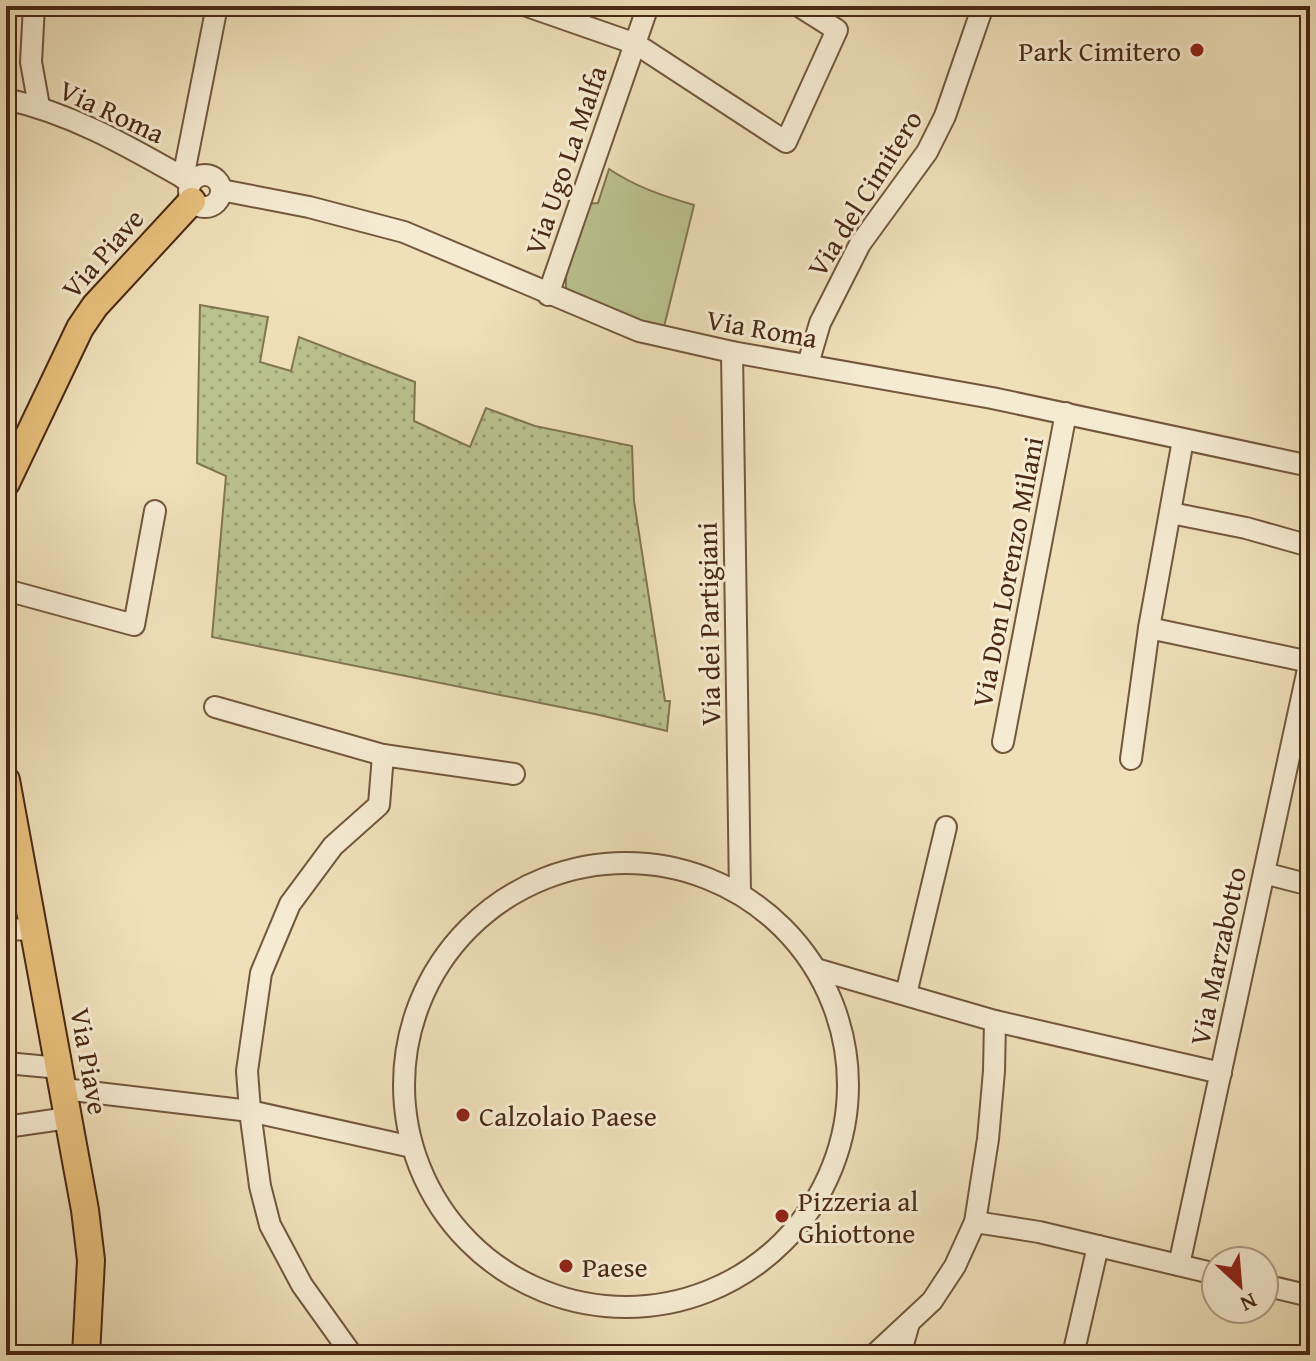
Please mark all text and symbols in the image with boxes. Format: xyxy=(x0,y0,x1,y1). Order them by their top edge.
place label: Park Cimitero xyxy=(1019,30,1181,71)
marker: Park Cimitero xyxy=(1188,41,1206,59)
street label: Via Ugo La Malfa xyxy=(513,59,617,260)
street label: Via Roma xyxy=(53,69,172,154)
street label: Via del Cimitero xyxy=(796,102,932,284)
street label: Via Piave xyxy=(51,199,153,307)
street label: Via Roma xyxy=(703,298,822,358)
street label: Via Don Lorenzo Milani xyxy=(961,433,1053,711)
street label: Via dei Partigiani xyxy=(686,522,730,726)
street label: Via Marzabotto xyxy=(1178,863,1256,1049)
street label: Via Piave xyxy=(60,1004,120,1118)
place label: Calzolaio Paese xyxy=(479,1095,657,1136)
marker: Calzolaio Paese xyxy=(454,1106,472,1124)
place label: Pizzeria al Ghiottone xyxy=(798,1180,919,1253)
marker: Pizzeria al Ghiottone xyxy=(773,1207,791,1225)
north arrow xyxy=(1200,1245,1280,1325)
place label: Paese xyxy=(582,1246,648,1287)
marker: Paese xyxy=(557,1257,575,1275)
text: N xyxy=(1235,1285,1262,1321)

